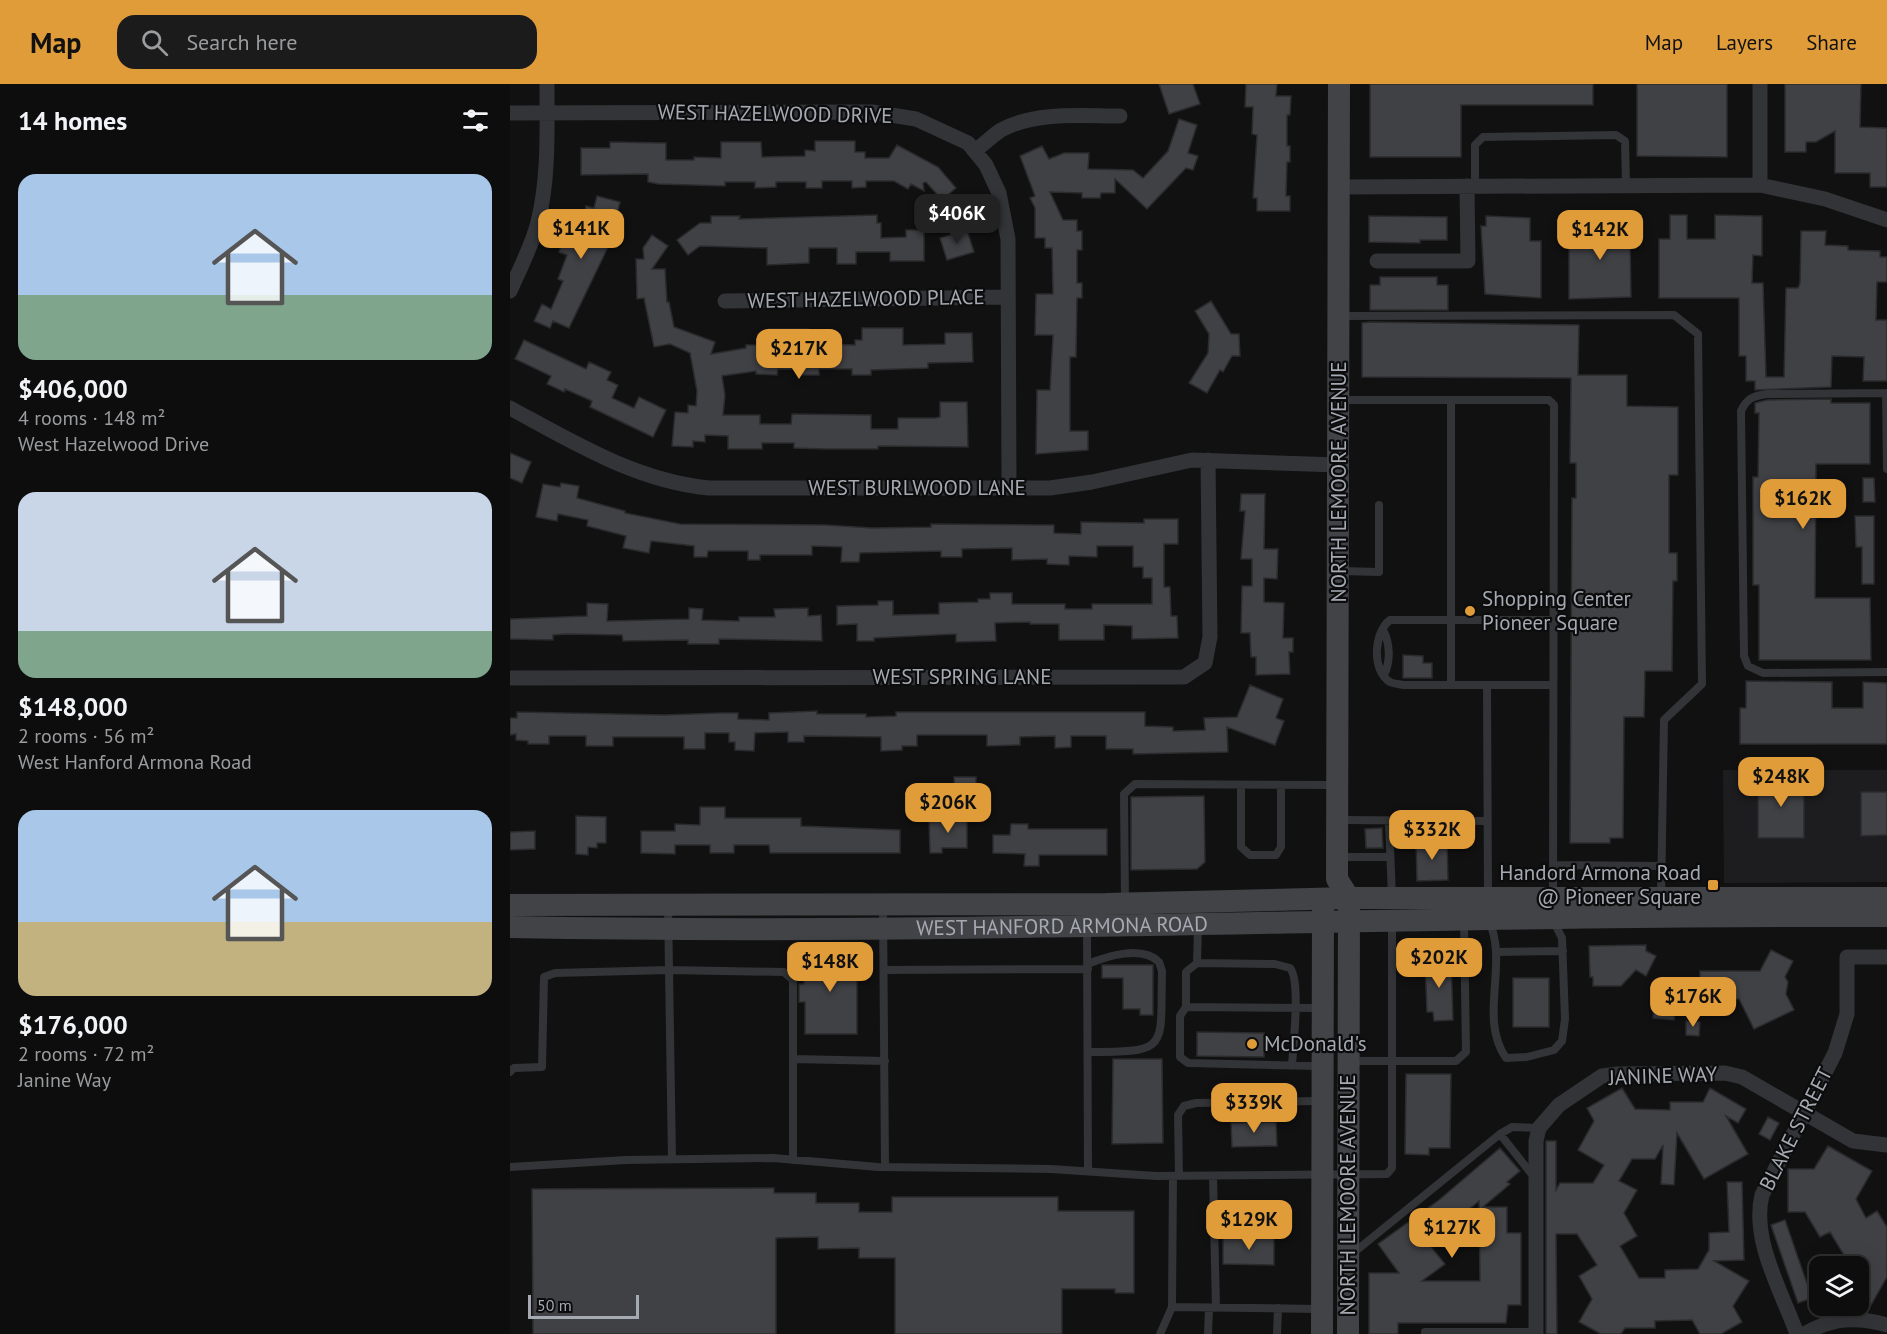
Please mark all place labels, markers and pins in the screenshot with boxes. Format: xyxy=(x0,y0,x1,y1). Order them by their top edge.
pin: $406K xyxy=(915,194,999,245)
pin: $141K xyxy=(539,209,623,260)
pin: $142K xyxy=(1558,210,1642,261)
pin: $217K xyxy=(757,329,841,380)
pin: $162K xyxy=(1761,479,1845,530)
place label: Shopping Center Pioneer Square xyxy=(1482,585,1631,636)
marker: Shopping Center Pioneer Square xyxy=(1463,604,1477,618)
pin: $248K xyxy=(1739,757,1823,808)
pin: $206K xyxy=(906,783,990,834)
pin: $332K xyxy=(1390,810,1474,861)
place label: Handord Armona Road @ Pioneer Square xyxy=(1499,859,1701,910)
marker: Handord Armona Road @ Pioneer Square xyxy=(1706,878,1720,892)
pin: $202K xyxy=(1397,938,1481,989)
pin: $148K xyxy=(788,942,872,993)
pin: $176K xyxy=(1651,977,1735,1028)
place label: McDonald's xyxy=(1264,1030,1367,1057)
marker: McDonald's xyxy=(1245,1037,1259,1051)
pin: $339K xyxy=(1212,1083,1296,1134)
pin: $129K xyxy=(1207,1200,1291,1251)
pin: $127K xyxy=(1410,1208,1494,1259)

